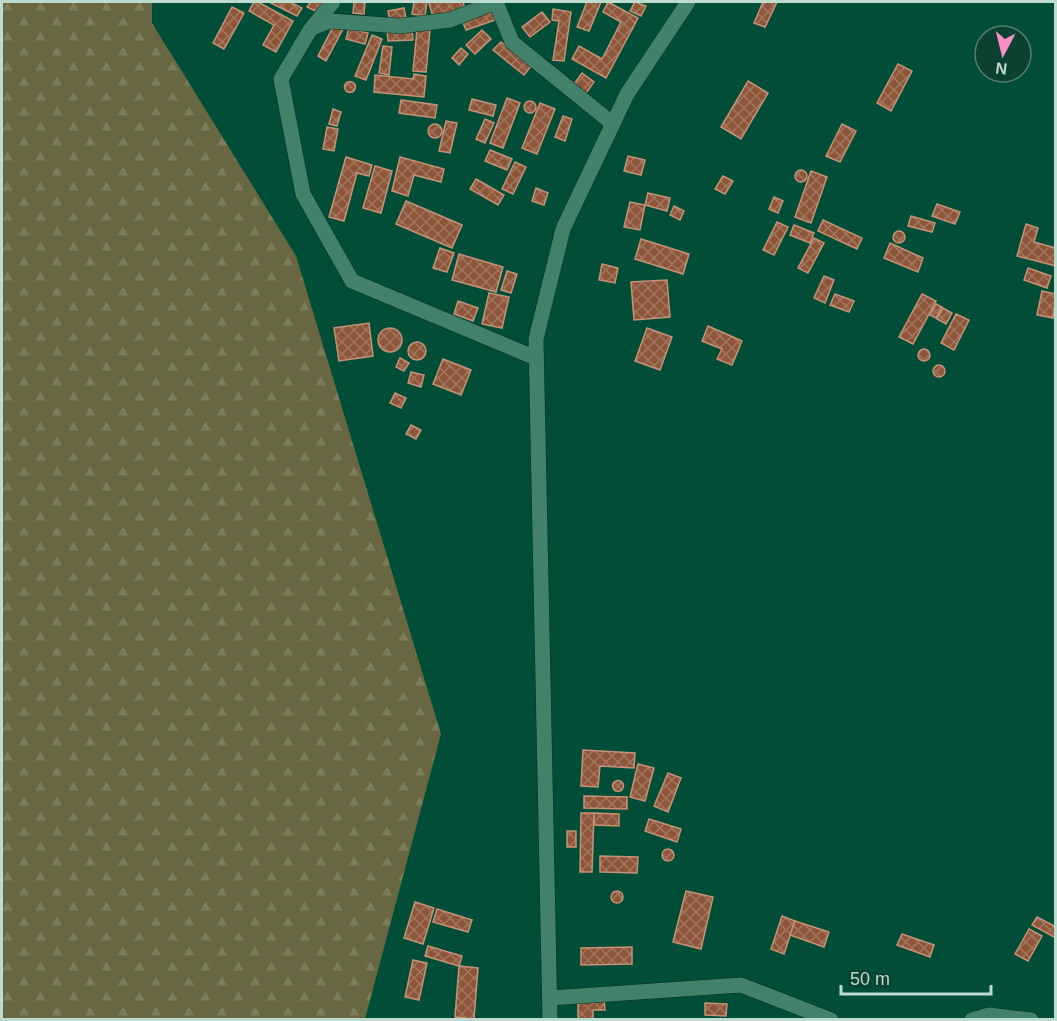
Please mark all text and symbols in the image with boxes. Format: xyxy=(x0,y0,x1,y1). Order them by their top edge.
north arrow xyxy=(973,24,1033,84)
text: N xyxy=(994,59,1008,78)
scale bar xyxy=(841,958,991,996)
text: 50 m xyxy=(850,969,890,989)

